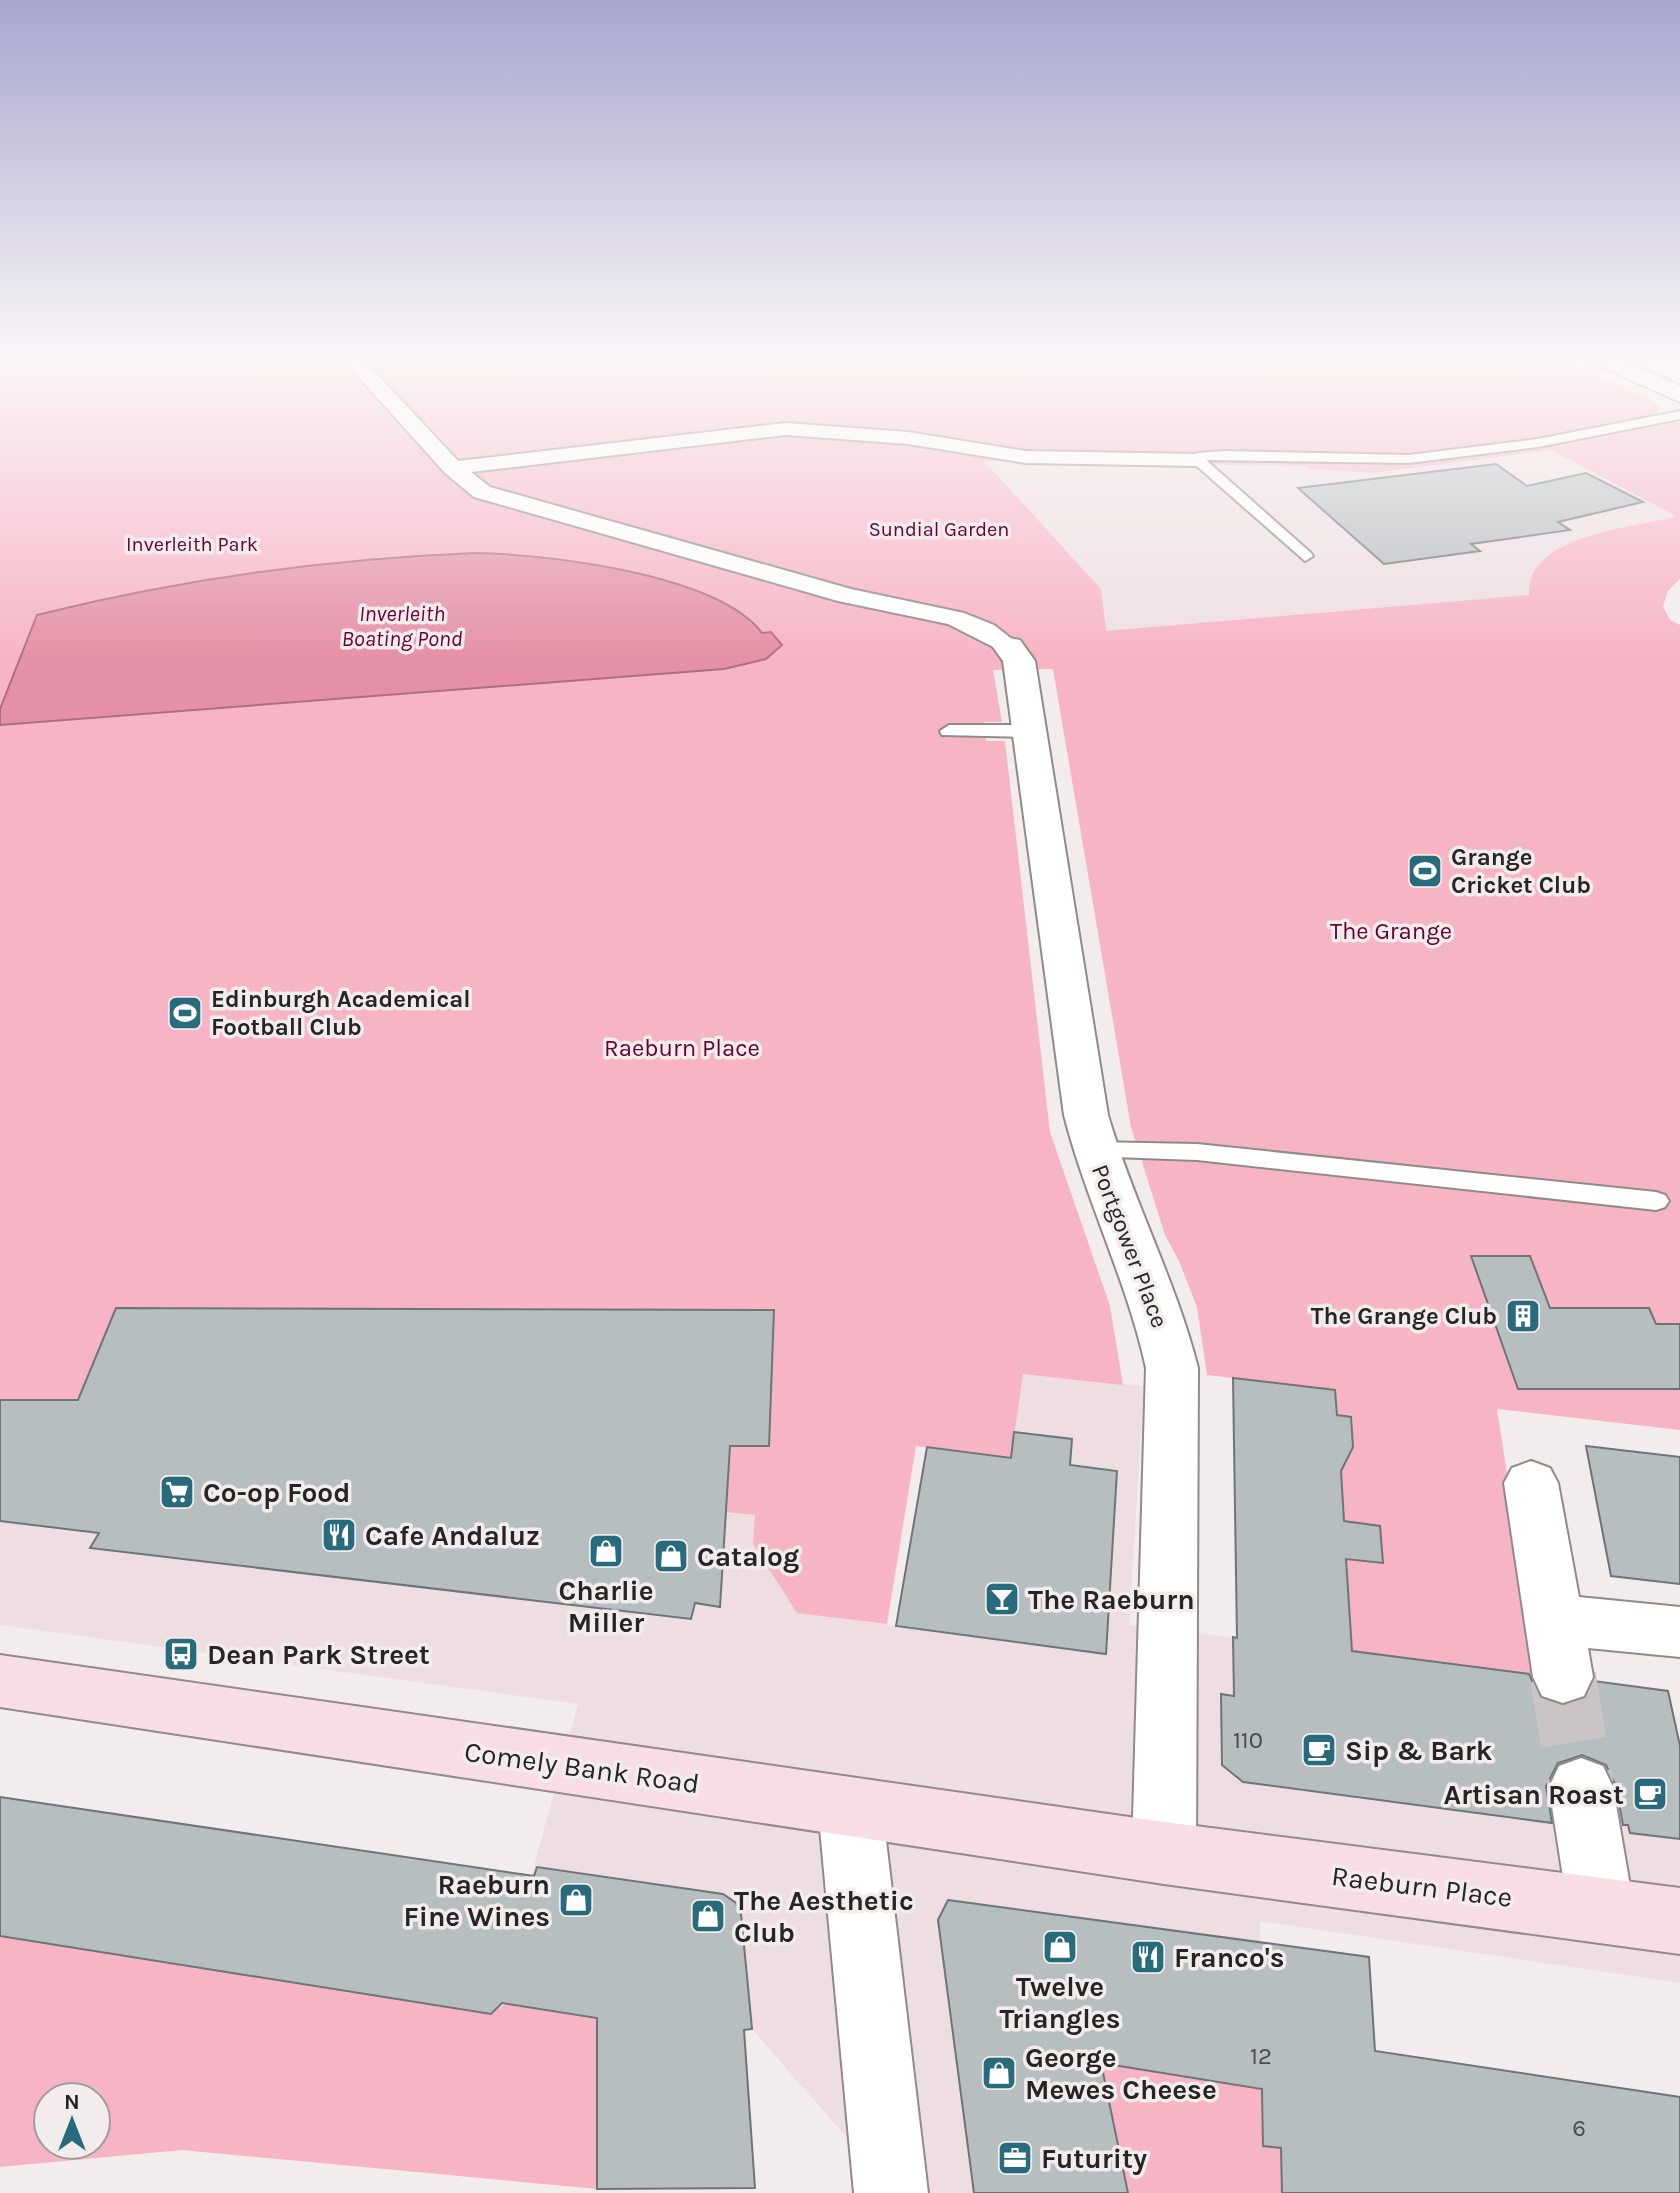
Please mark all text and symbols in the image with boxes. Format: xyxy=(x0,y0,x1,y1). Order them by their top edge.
park label: Sundial Garden xyxy=(869,518,1009,541)
park label: Inverleith Park xyxy=(126,533,258,556)
water label: Inverleith Boating Pond xyxy=(342,601,463,652)
place label: Grange Cricket Club xyxy=(1451,843,1591,899)
sports icon: Grange Cricket Club xyxy=(1406,852,1444,890)
park label: The Grange xyxy=(1330,917,1452,945)
place label: Edinburgh Academical Football Club xyxy=(211,985,471,1041)
sports icon: Edinburgh Academical Football Club xyxy=(166,994,204,1032)
park label: Raeburn Place xyxy=(604,1034,760,1062)
street label: Portgower Place xyxy=(1086,1160,1174,1332)
building icon: The Grange Club xyxy=(1504,1297,1542,1335)
place label: The Grange Club xyxy=(1311,1302,1497,1330)
supermarket icon: Co-op Food xyxy=(158,1473,196,1511)
place label: Co-op Food xyxy=(203,1476,350,1509)
restaurant icon: Cafe Andaluz xyxy=(320,1516,358,1554)
place label: Cafe Andaluz xyxy=(365,1519,540,1552)
shop icon: Charlie Miller xyxy=(587,1532,625,1570)
shop icon: Catalog xyxy=(652,1537,690,1575)
place label: Catalog xyxy=(697,1540,799,1573)
place label: Charlie Miller xyxy=(558,1574,654,1639)
bar icon: The Raeburn xyxy=(983,1580,1021,1618)
place label: The Raeburn xyxy=(1028,1583,1195,1616)
bus stop icon: Dean Park Street xyxy=(162,1635,200,1673)
place label: Dean Park Street xyxy=(207,1638,430,1671)
house number: 110 xyxy=(1233,1726,1263,1754)
cafe icon: Sip & Bark xyxy=(1300,1731,1338,1769)
place label: Sip & Bark xyxy=(1345,1734,1493,1767)
street label: Comely Bank Road xyxy=(462,1735,702,1800)
cafe icon: Artisan Roast xyxy=(1631,1775,1669,1813)
place label: Artisan Roast xyxy=(1444,1778,1624,1811)
street label: Raeburn Place xyxy=(1330,1859,1514,1914)
place label: Raeburn Fine Wines xyxy=(403,1868,550,1933)
shop icon: Raeburn Fine Wines xyxy=(557,1881,595,1919)
place label: The Aesthetic Club xyxy=(734,1884,914,1949)
shop icon: The Aesthetic Club xyxy=(689,1897,727,1935)
shop icon: Twelve Triangles xyxy=(1041,1928,1079,1966)
restaurant icon: Franco's xyxy=(1129,1938,1167,1976)
place label: Franco's xyxy=(1174,1941,1285,1974)
place label: Twelve Triangles xyxy=(1000,1970,1120,2035)
place label: George Mewes Cheese xyxy=(1025,2041,1217,2106)
house number: 12 xyxy=(1250,2042,1272,2070)
shop icon: George Mewes Cheese xyxy=(980,2054,1018,2092)
north arrow xyxy=(32,2081,112,2161)
text: N xyxy=(64,2089,80,2115)
house number: 6 xyxy=(1572,2114,1586,2142)
office icon: Futurity xyxy=(996,2139,1034,2177)
place label: Futurity xyxy=(1041,2142,1147,2175)

